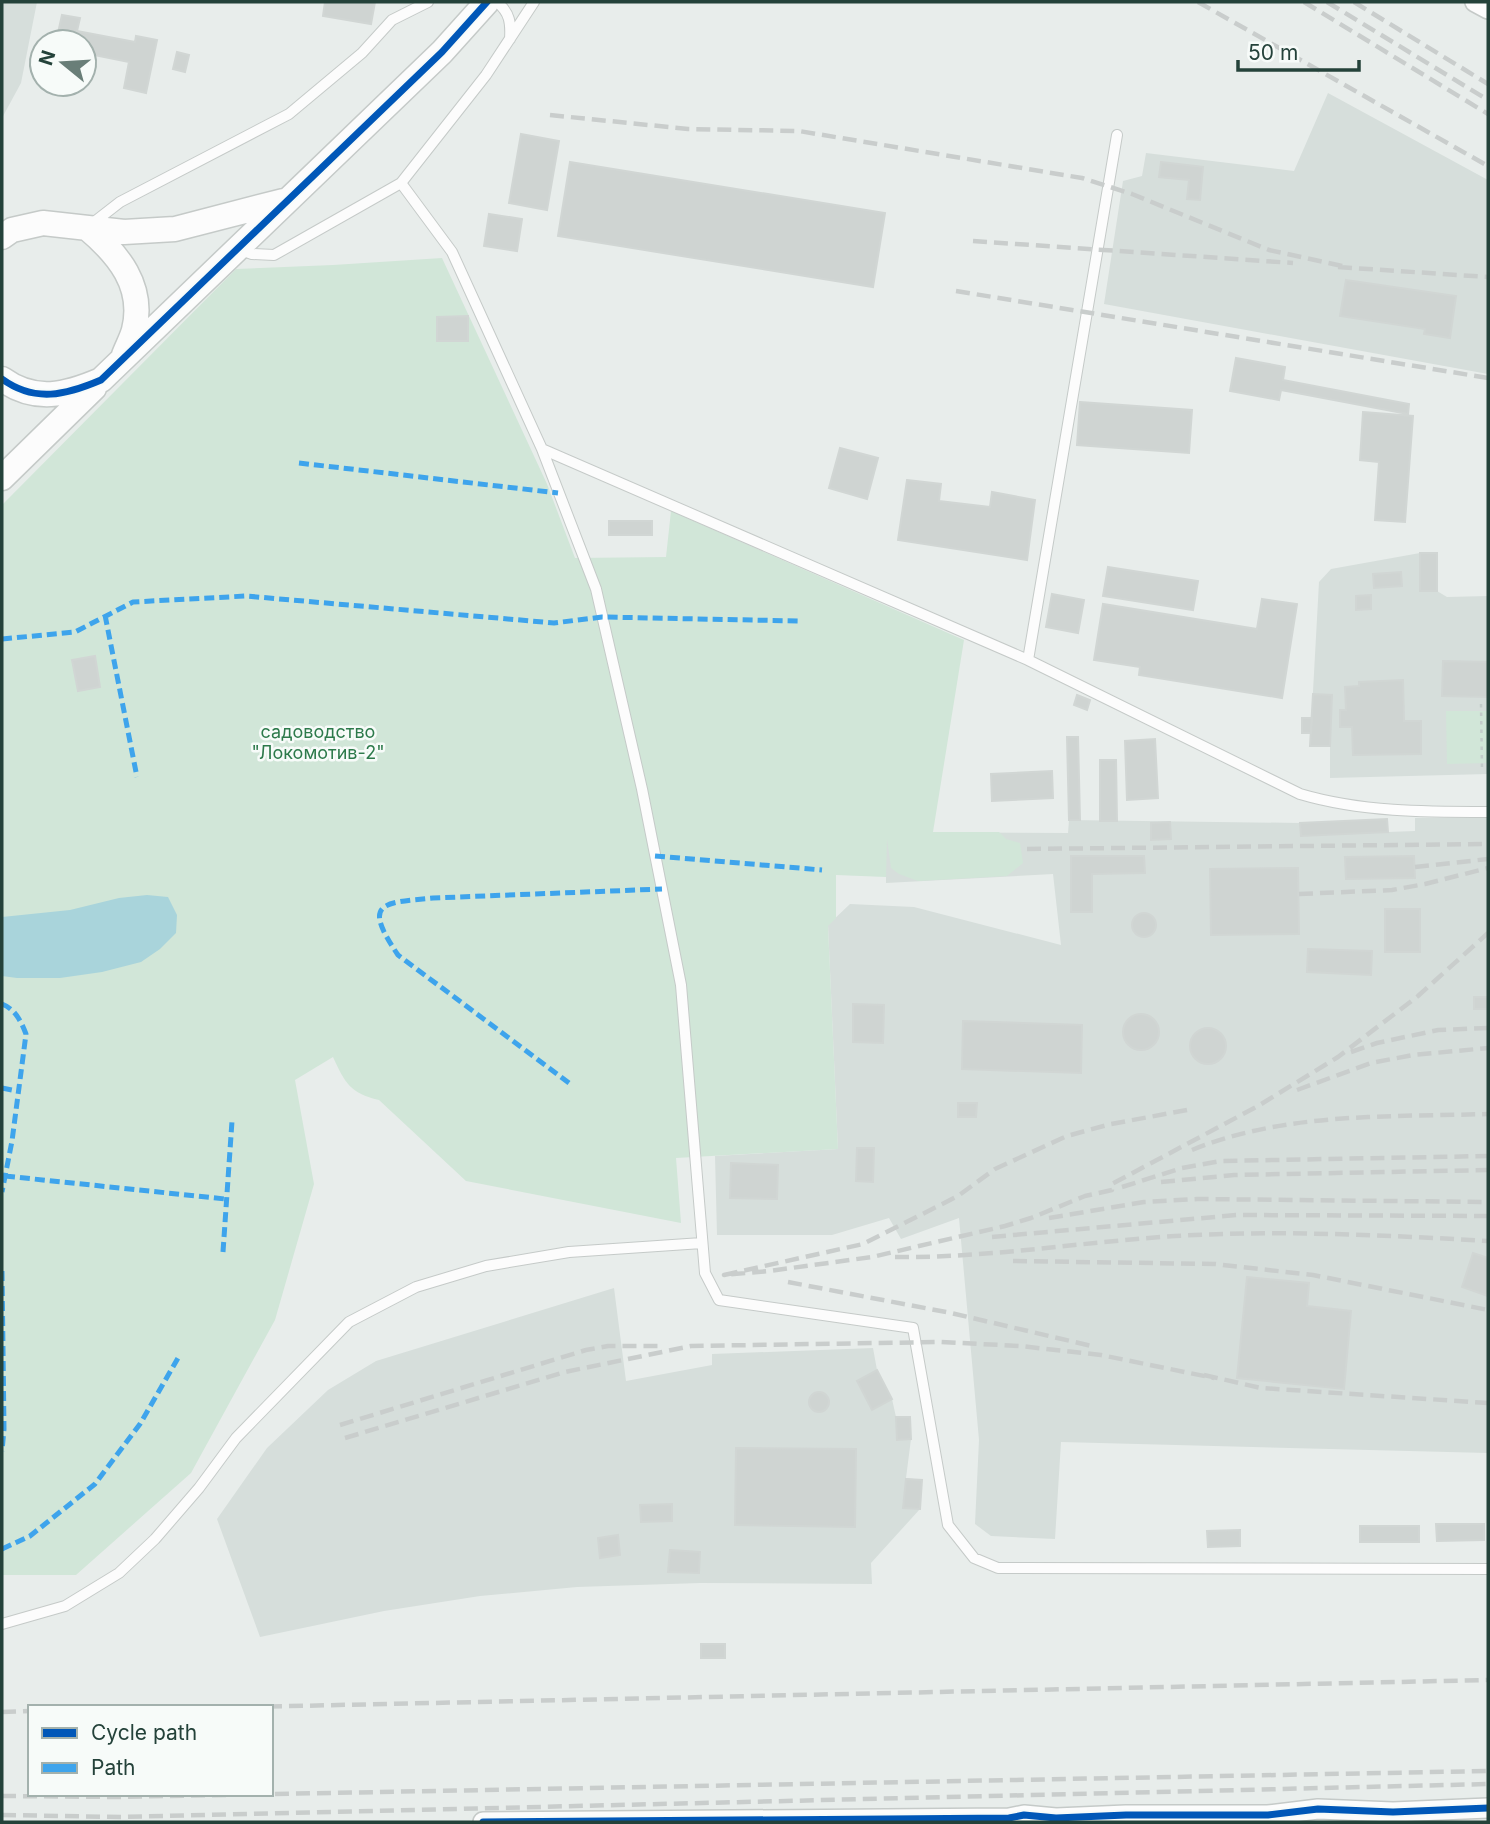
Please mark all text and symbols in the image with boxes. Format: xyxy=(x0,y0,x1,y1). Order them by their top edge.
north arrow xyxy=(28,28,98,98)
scale bar xyxy=(1238,28,1359,72)
text: 50 m xyxy=(1248,40,1298,65)
text: N xyxy=(34,47,60,68)
park label: садоводство "Локомотив-2" xyxy=(251,721,385,763)
legend xyxy=(28,1705,273,1796)
text: Cycle path xyxy=(91,1720,197,1745)
text: Path xyxy=(91,1755,136,1780)

